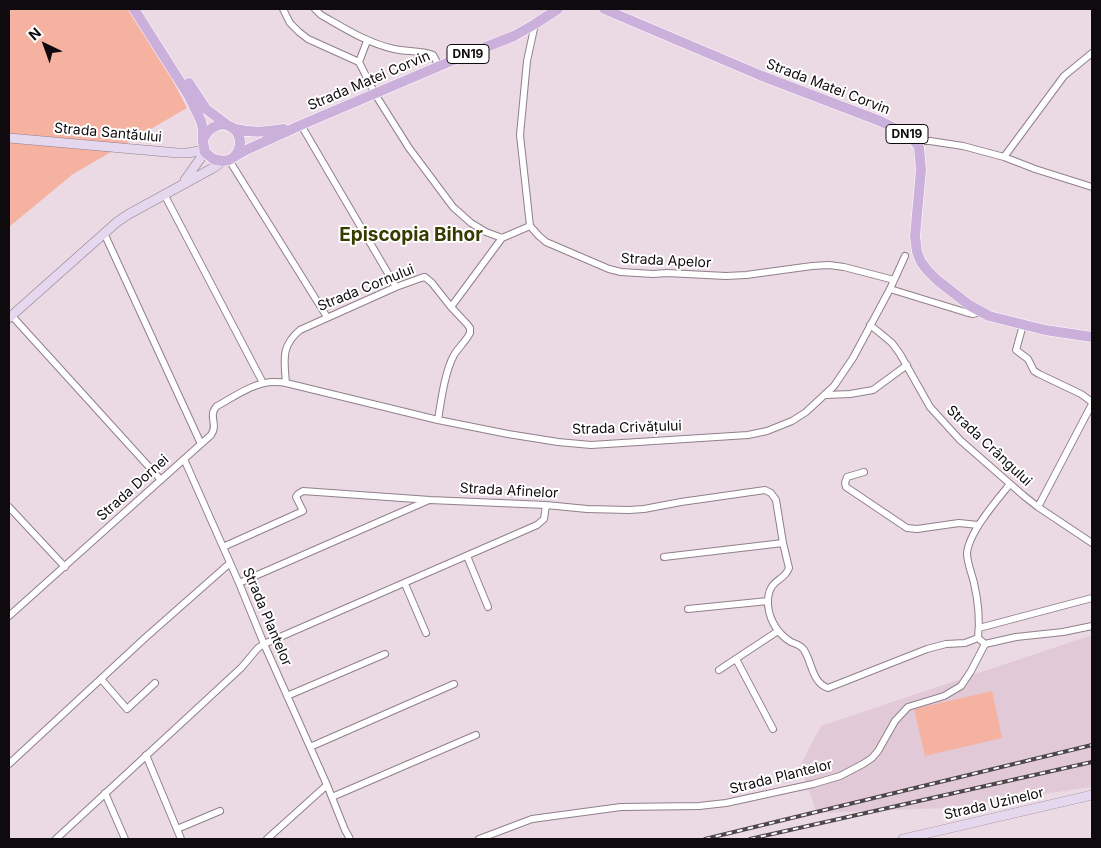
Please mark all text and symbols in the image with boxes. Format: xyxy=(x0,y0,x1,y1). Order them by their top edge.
north arrow xyxy=(20,20,70,70)
text: N xyxy=(25,24,44,43)
road number: DN19 xyxy=(447,44,489,64)
street label: Strada Matei Corvin xyxy=(305,48,433,114)
street label: Strada Matei Corvin xyxy=(764,56,892,118)
street label: Strada Santăului xyxy=(53,120,163,146)
road number: DN19 xyxy=(886,125,928,144)
district label: Episcopia Bihor xyxy=(339,224,483,246)
street label: Strada Apelor xyxy=(620,250,712,272)
street label: Strada Cornului xyxy=(315,261,417,315)
street label: Strada Crângului xyxy=(943,402,1035,490)
street label: Strada Crivățului xyxy=(572,418,682,438)
street label: Strada Dornei xyxy=(94,451,172,525)
street label: Strada Afinelor xyxy=(459,480,559,502)
street label: Strada Plantelor xyxy=(239,565,295,669)
street label: Strada Plantelor xyxy=(728,756,834,798)
street label: Strada Uzinelor xyxy=(942,784,1046,824)

